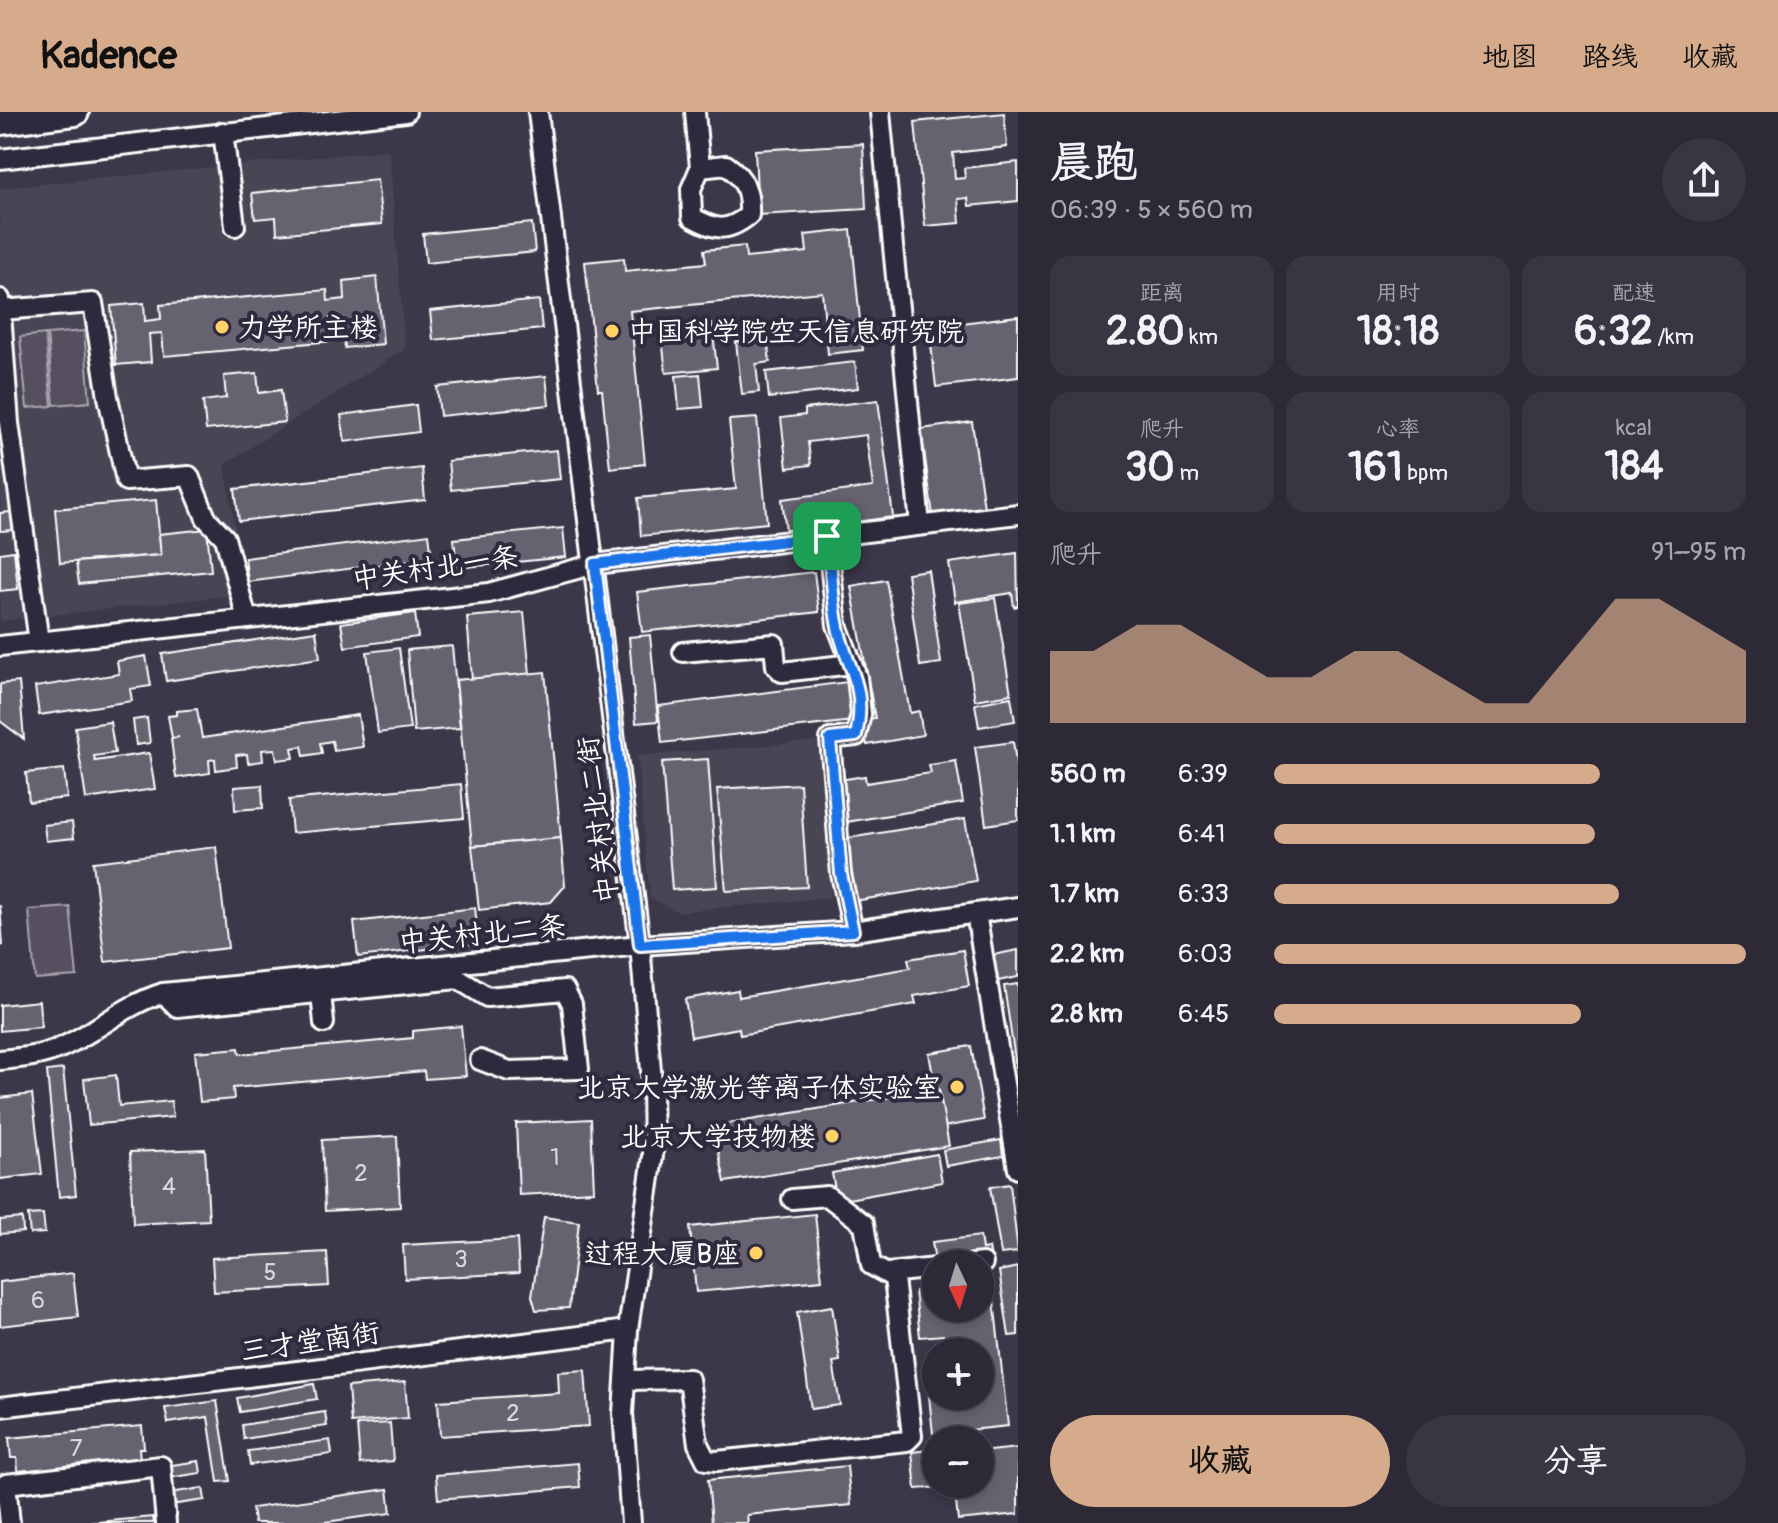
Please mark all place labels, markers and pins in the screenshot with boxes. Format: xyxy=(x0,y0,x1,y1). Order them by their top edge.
place label: 力学所主楼 xyxy=(238,311,378,346)
place label: 中国科学院空天信息研究院 xyxy=(628,315,964,350)
marker: 力学所主楼 xyxy=(213,318,231,336)
marker: 中国科学院空天信息研究院 xyxy=(603,322,621,340)
pin xyxy=(793,502,861,570)
place label: 北京大学激光等离子体实验室 xyxy=(577,1071,941,1106)
marker: 北京大学激光等离子体实验室 xyxy=(948,1078,966,1096)
place label: 北京大学技物楼 xyxy=(620,1120,816,1155)
marker: 北京大学技物楼 xyxy=(823,1127,841,1145)
place label: 过程大厦B座 xyxy=(584,1237,740,1272)
marker: 过程大厦B座 xyxy=(747,1244,765,1262)

